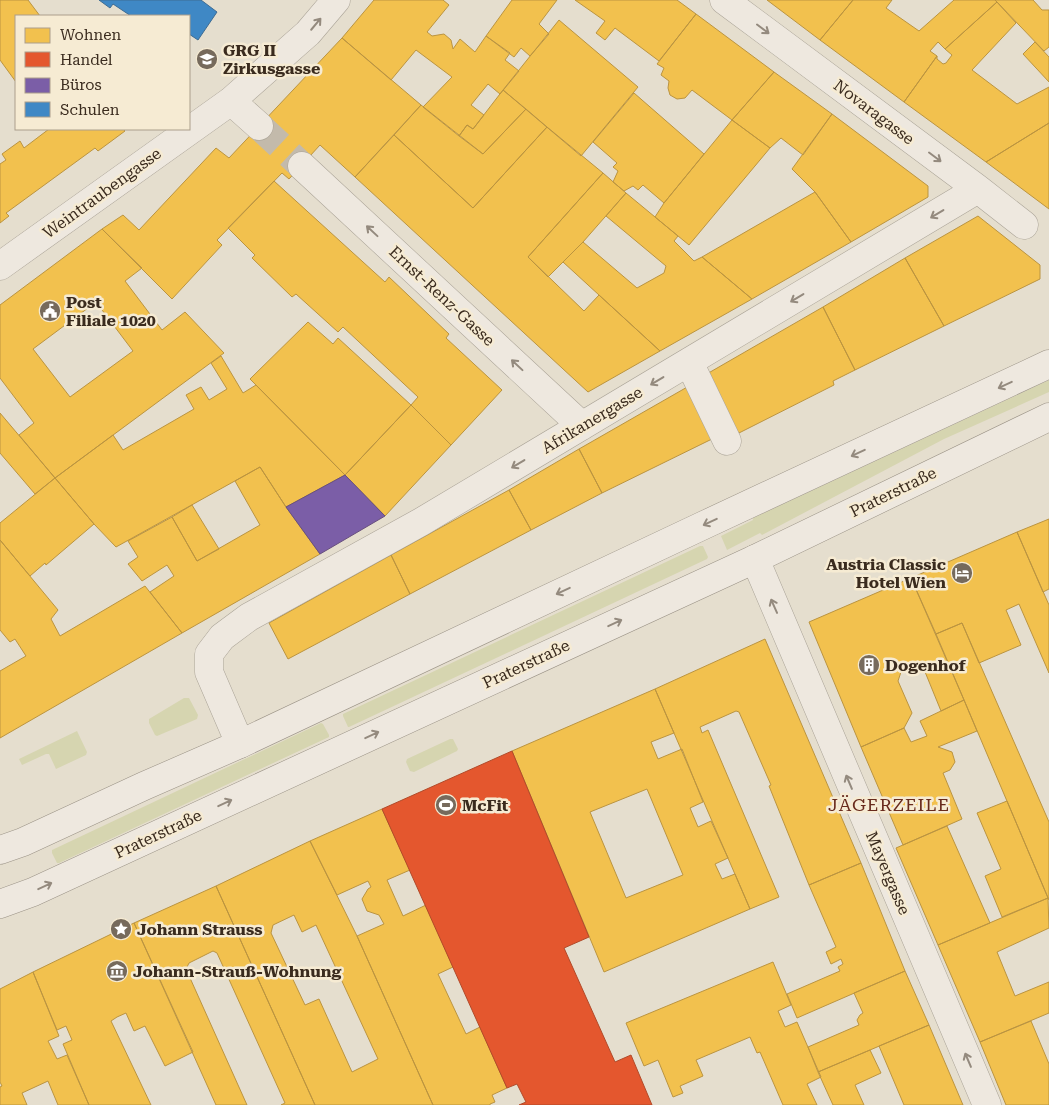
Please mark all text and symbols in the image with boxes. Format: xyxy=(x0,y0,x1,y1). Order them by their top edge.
legend xyxy=(15,15,190,130)
one-way arrow xyxy=(310,18,321,31)
one-way arrow xyxy=(756,24,770,34)
text: Wohnen xyxy=(60,26,121,44)
place label: GRG II Zirkusgasse xyxy=(223,41,320,78)
school or university icon: GRG II Zirkusgasse xyxy=(195,47,219,71)
text: Handel xyxy=(60,51,113,69)
street label: Novaragasse xyxy=(830,75,918,149)
text: Büros xyxy=(60,76,102,94)
text: Schulen xyxy=(60,101,120,119)
street label: Weintraubengasse xyxy=(39,144,165,242)
one-way arrow xyxy=(928,152,941,163)
one-way arrow xyxy=(930,210,944,220)
one-way arrow xyxy=(365,225,378,237)
street label: Ernst-Renz-Gasse xyxy=(385,242,499,350)
place label: Post Filiale 1020 xyxy=(66,293,156,330)
one-way arrow xyxy=(790,293,804,303)
public building icon: Post Filiale 1020 xyxy=(38,299,62,323)
one-way arrow xyxy=(510,359,523,371)
one-way arrow xyxy=(651,376,665,386)
one-way arrow xyxy=(998,380,1013,390)
street label: Afrikanergasse xyxy=(538,382,646,458)
one-way arrow xyxy=(851,449,866,459)
one-way arrow xyxy=(511,460,525,470)
street label: Praterstraße xyxy=(847,463,940,521)
one-way arrow xyxy=(703,518,718,527)
place label: Austria Classic Hotel Wien xyxy=(826,555,946,592)
hotel icon: Austria Classic Hotel Wien xyxy=(950,561,974,585)
one-way arrow xyxy=(556,587,571,597)
one-way arrow xyxy=(769,599,779,614)
one-way arrow xyxy=(607,618,622,627)
street label: Praterstraße xyxy=(479,635,573,692)
building icon: Dogenhof xyxy=(857,653,881,677)
place label: Dogenhof xyxy=(885,656,967,675)
one-way arrow xyxy=(364,730,379,739)
one-way arrow xyxy=(844,775,854,790)
sports icon: McFit xyxy=(434,793,458,817)
district label: JÄGERZEILE xyxy=(828,794,950,815)
place label: McFit xyxy=(462,796,509,815)
one-way arrow xyxy=(217,798,232,808)
street label: Praterstraße xyxy=(111,805,205,862)
street label: Mayergasse xyxy=(862,828,914,918)
one-way arrow xyxy=(37,880,52,890)
place icon: Johann Strauss xyxy=(109,917,133,941)
place label: Johann Strauss xyxy=(137,920,262,939)
museum icon: Johann-Strauß-Wohnung xyxy=(105,959,129,983)
place label: Johann-Strauß-Wohnung xyxy=(133,962,341,981)
one-way arrow xyxy=(962,1053,972,1068)

